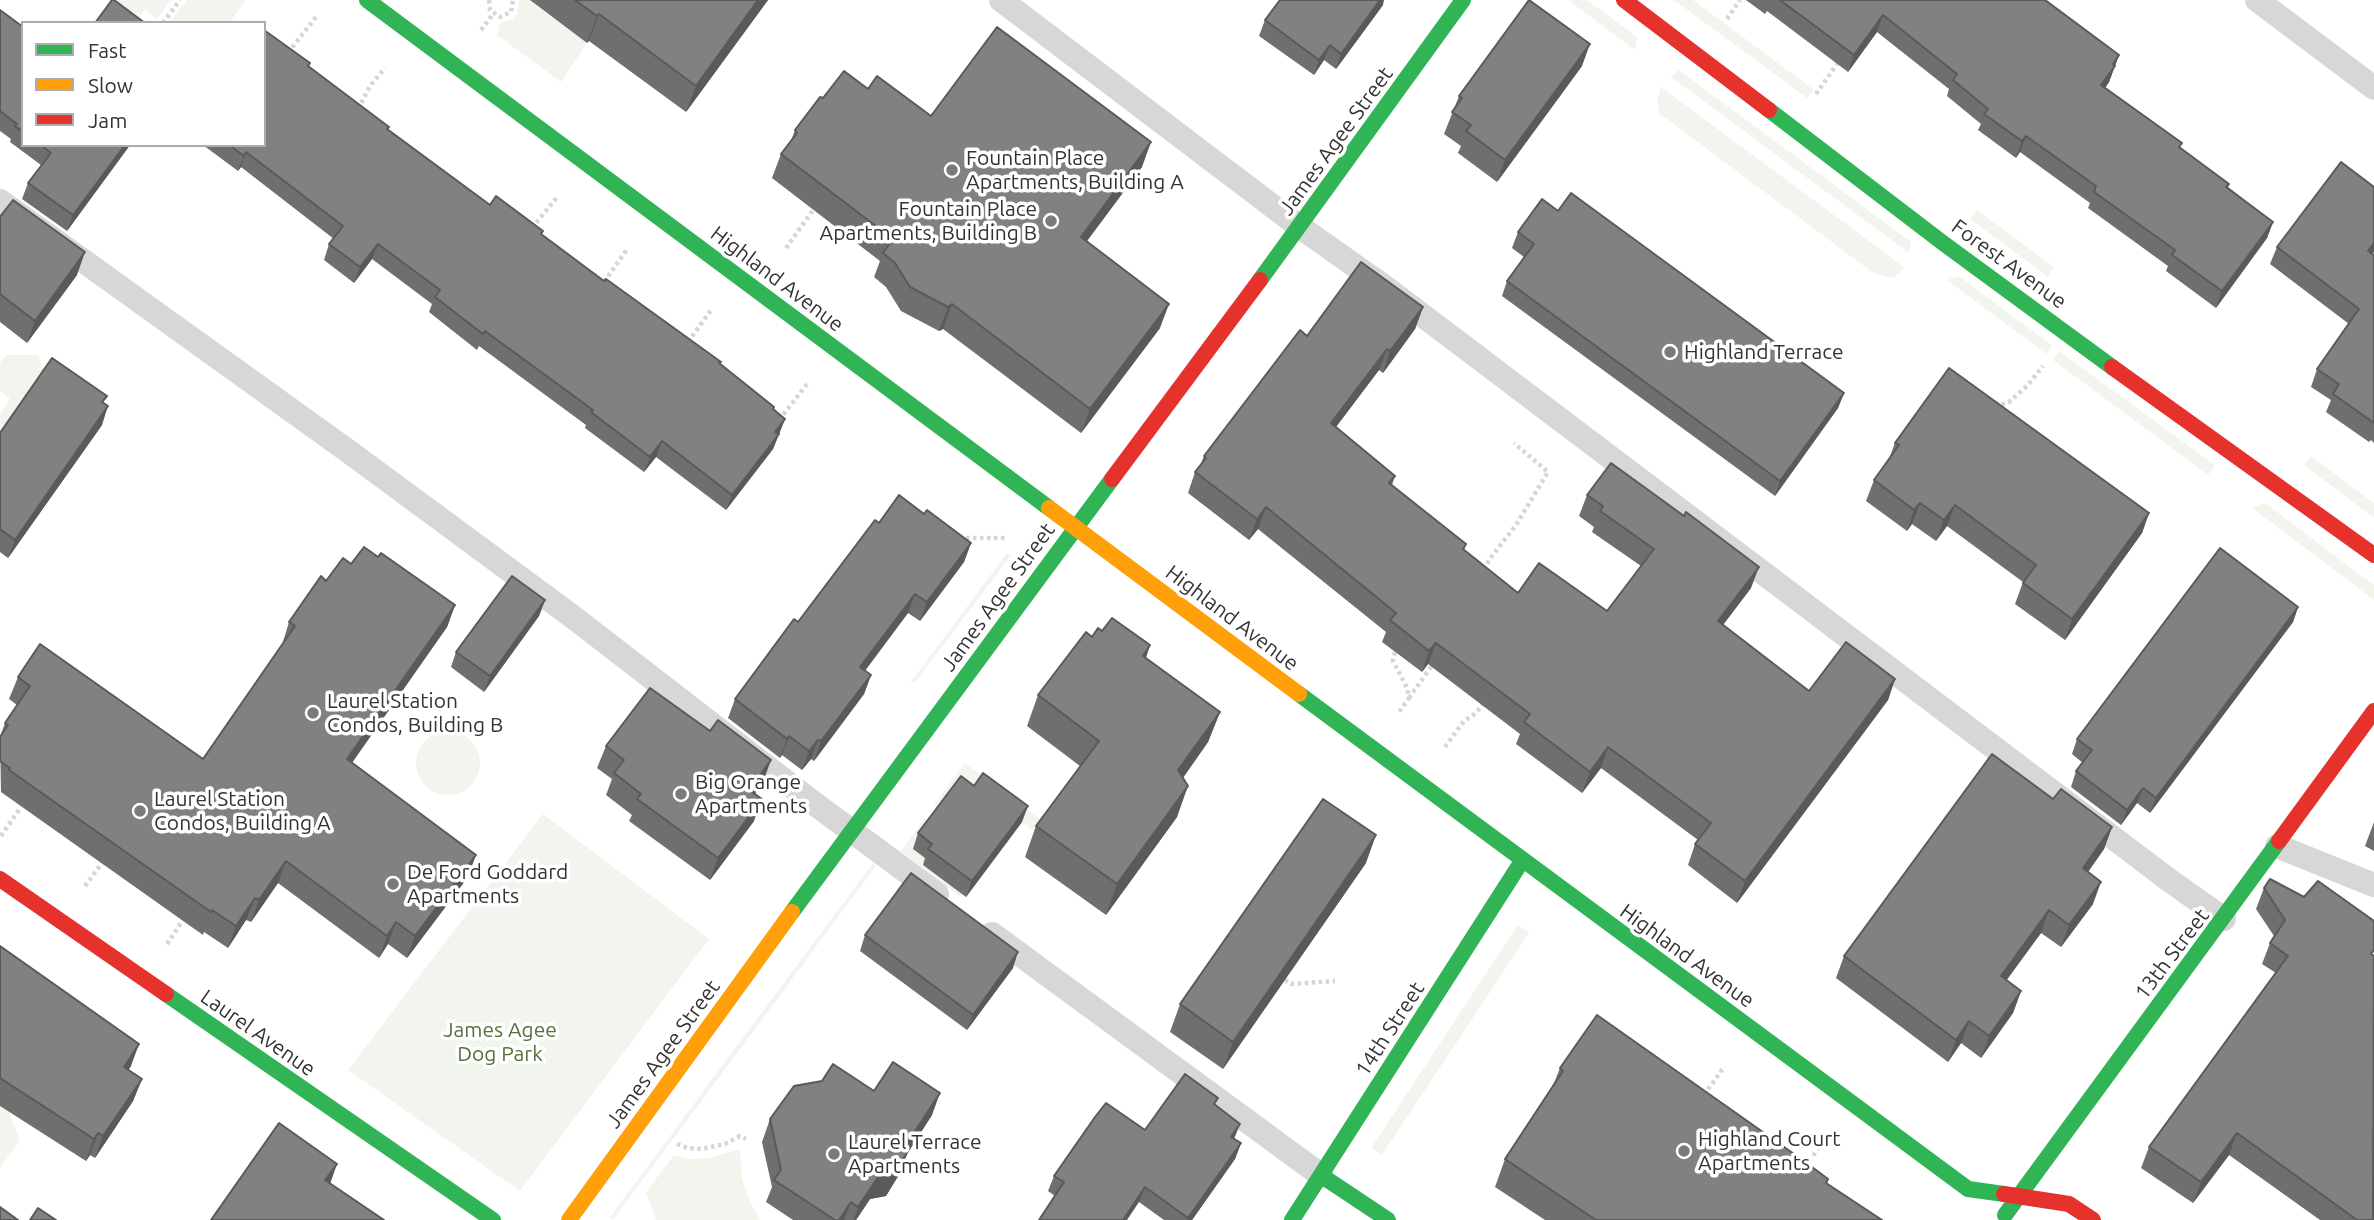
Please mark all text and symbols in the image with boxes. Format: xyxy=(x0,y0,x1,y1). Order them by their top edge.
legend xyxy=(21,21,266,147)
text: Fast xyxy=(88,38,126,62)
street label: James Agee Street xyxy=(1274,62,1398,220)
text: Slow xyxy=(88,73,133,97)
text: Jam xyxy=(88,108,127,132)
place label: Fountain Place Apartments, Building A xyxy=(966,145,1184,195)
marker: Fountain Place Apartments, Building A xyxy=(944,162,960,178)
place label: Fountain Place Apartments, Building B xyxy=(819,196,1037,246)
marker: Fountain Place Apartments, Building B xyxy=(1043,213,1059,229)
street label: Forest Avenue xyxy=(1947,214,2071,314)
street label: Highland Avenue xyxy=(706,221,848,337)
place label: Highland Terrace xyxy=(1684,339,1843,365)
marker: Highland Terrace xyxy=(1662,344,1678,360)
street label: James Agee Street xyxy=(936,518,1060,676)
street label: Highland Avenue xyxy=(1161,560,1303,676)
place label: Laurel Station Condos, Building B xyxy=(327,688,503,738)
marker: Laurel Station Condos, Building B xyxy=(305,705,321,721)
place label: Big Orange Apartments xyxy=(695,769,807,819)
place label: Laurel Station Condos, Building A xyxy=(154,786,331,836)
marker: Big Orange Apartments xyxy=(673,786,689,802)
marker: Laurel Station Condos, Building A xyxy=(132,803,148,819)
place label: De Ford Goddard Apartments xyxy=(407,859,568,909)
marker: De Ford Goddard Apartments xyxy=(385,876,401,892)
street label: Highland Avenue xyxy=(1615,899,1759,1013)
street label: 13th Street xyxy=(2130,904,2214,1004)
street label: James Agee Street xyxy=(601,975,725,1133)
street label: 14th Street xyxy=(1350,977,1430,1081)
street label: Laurel Avenue xyxy=(196,984,320,1082)
park label: James Agee Dog Park xyxy=(443,1017,557,1067)
place label: Highland Court Apartments xyxy=(1698,1126,1841,1176)
place label: Laurel Terrace Apartments xyxy=(848,1129,982,1179)
marker: Highland Court Apartments xyxy=(1676,1143,1692,1159)
marker: Laurel Terrace Apartments xyxy=(826,1146,842,1162)

